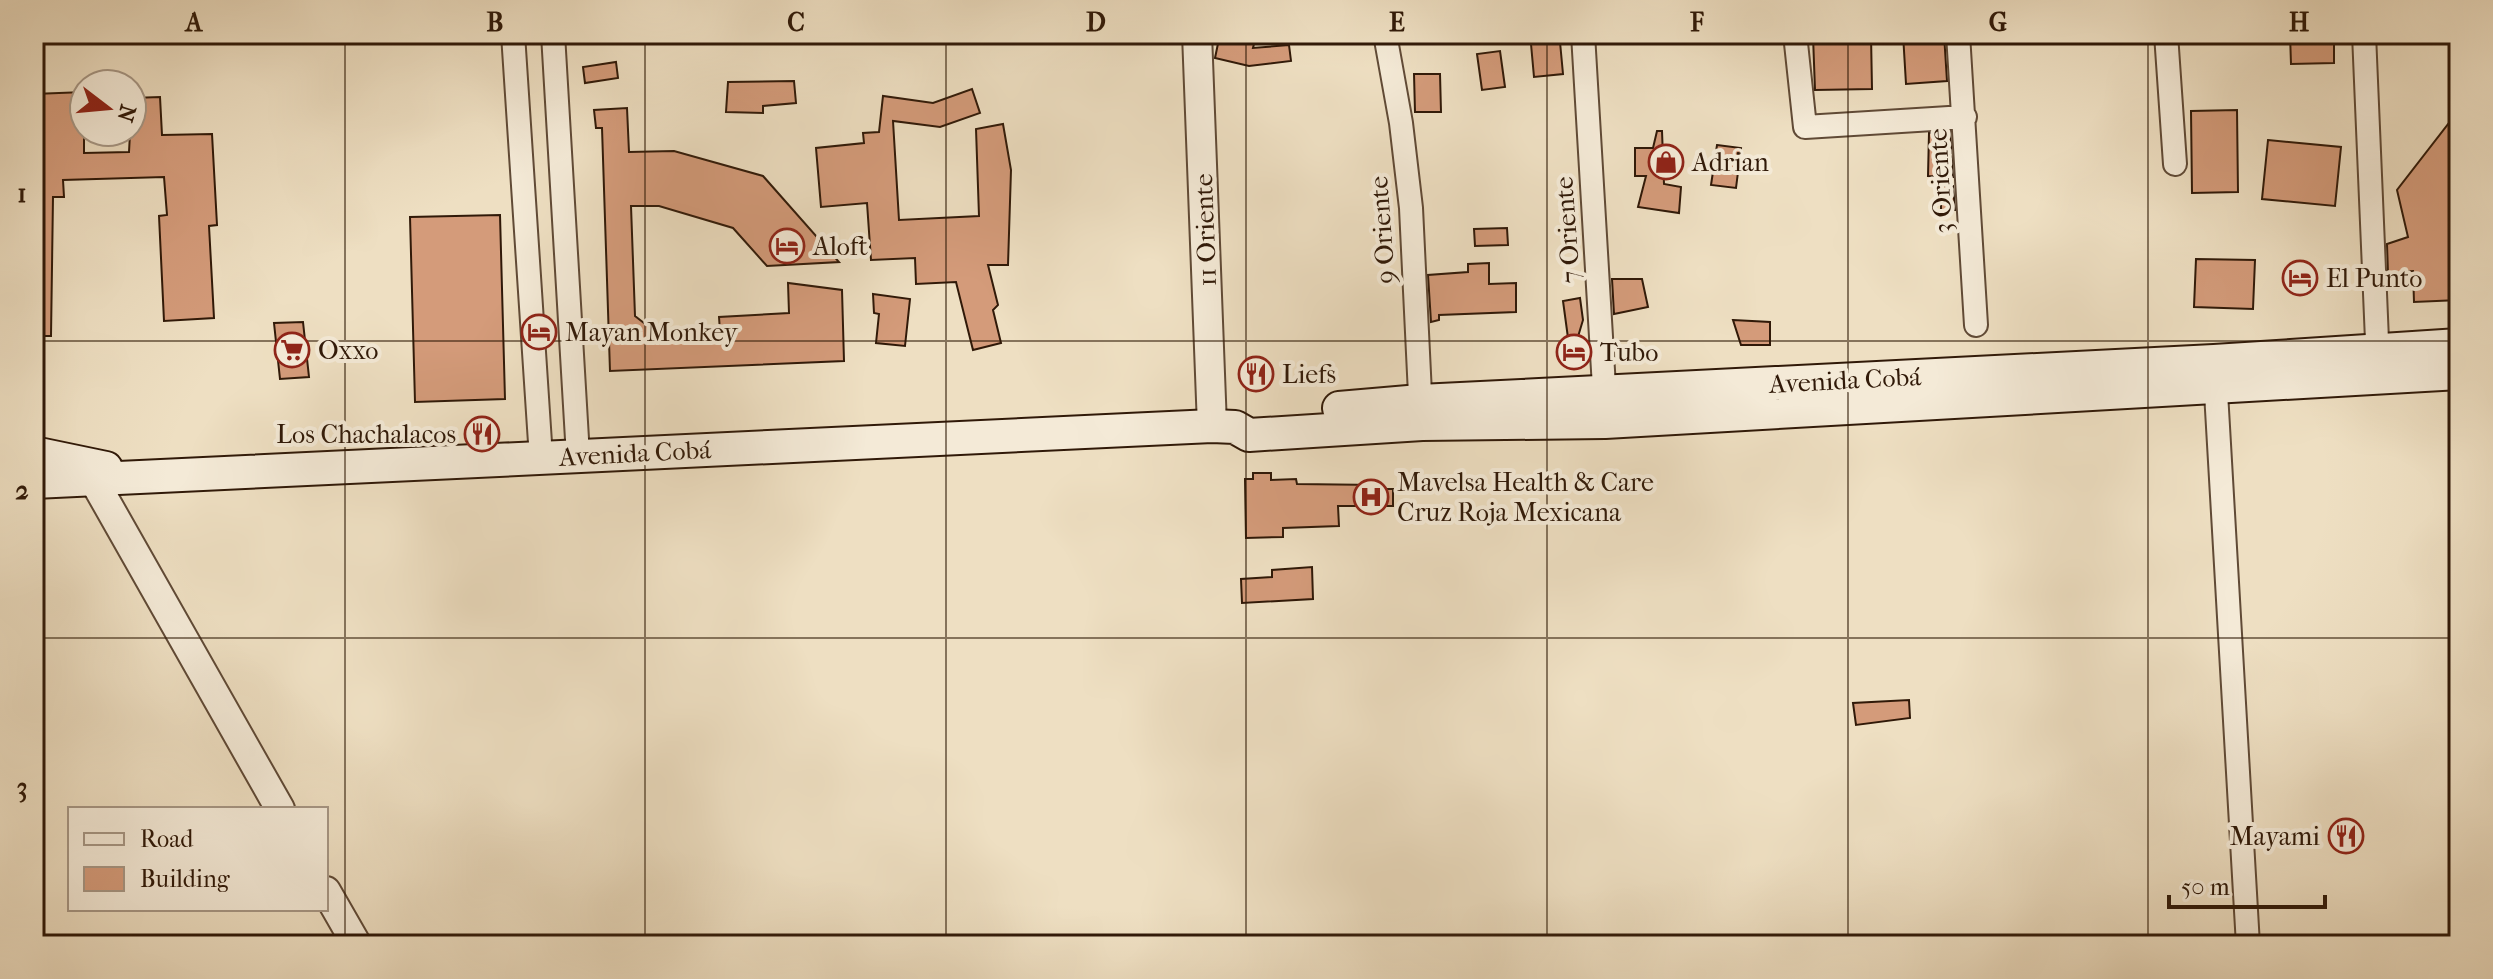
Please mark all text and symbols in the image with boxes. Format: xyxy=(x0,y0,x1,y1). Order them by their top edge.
text: A xyxy=(184,7,204,38)
text: B xyxy=(487,7,504,38)
text: C xyxy=(787,7,805,38)
text: D xyxy=(1086,7,1106,38)
text: E xyxy=(1389,7,1405,38)
text: F xyxy=(1689,7,1704,38)
text: G xyxy=(1989,7,2007,38)
text: H xyxy=(2289,7,2310,38)
north arrow xyxy=(68,68,148,148)
text: N xyxy=(111,102,141,125)
street label: 3 Oriente xyxy=(1922,127,1959,234)
shop icon: Adrian xyxy=(1647,143,1685,181)
place label: Adrian xyxy=(1691,147,1769,178)
street label: 11 Oriente xyxy=(1188,173,1223,287)
street label: 9 Oriente xyxy=(1363,175,1402,285)
street label: 7 Oriente xyxy=(1548,175,1587,285)
text: 1 xyxy=(17,178,27,209)
hotel icon: Aloft xyxy=(768,227,806,265)
place label: Aloft xyxy=(812,231,868,262)
hotel icon: El Punto xyxy=(2281,259,2319,297)
place label: El Punto xyxy=(2326,263,2422,294)
hotel icon: Mayan Monkey xyxy=(520,313,558,351)
place label: Mayan Monkey xyxy=(565,317,739,348)
supermarket icon: Oxxo xyxy=(273,331,311,369)
hotel icon: Tubo xyxy=(1555,333,1593,371)
place label: Oxxo xyxy=(318,335,378,366)
place label: Tubo xyxy=(1600,337,1658,368)
restaurant icon: Liefs xyxy=(1237,355,1275,393)
place label: Liefs xyxy=(1282,359,1336,390)
street label: Avenida Cobá xyxy=(1767,361,1923,400)
restaurant icon: Los Chachalacos xyxy=(463,415,501,453)
place label: Los Chachalacos xyxy=(276,419,456,450)
street label: Avenida Cobá xyxy=(557,434,713,473)
place label: Mavelsa Health & Care Cruz Roja Mexicana xyxy=(1397,467,1654,528)
text: 2 xyxy=(15,475,29,506)
hospital icon: Mavelsa Health & Care Cruz Roja Mexicana xyxy=(1352,478,1390,516)
text: 3 xyxy=(17,772,27,803)
legend xyxy=(68,807,328,911)
restaurant icon: Mayami xyxy=(2327,817,2365,855)
place label: Mayami xyxy=(2230,821,2320,852)
text: Road xyxy=(140,825,194,853)
scale bar xyxy=(2169,859,2325,909)
text: Building xyxy=(140,865,231,893)
text: 50 m xyxy=(2181,873,2230,901)

